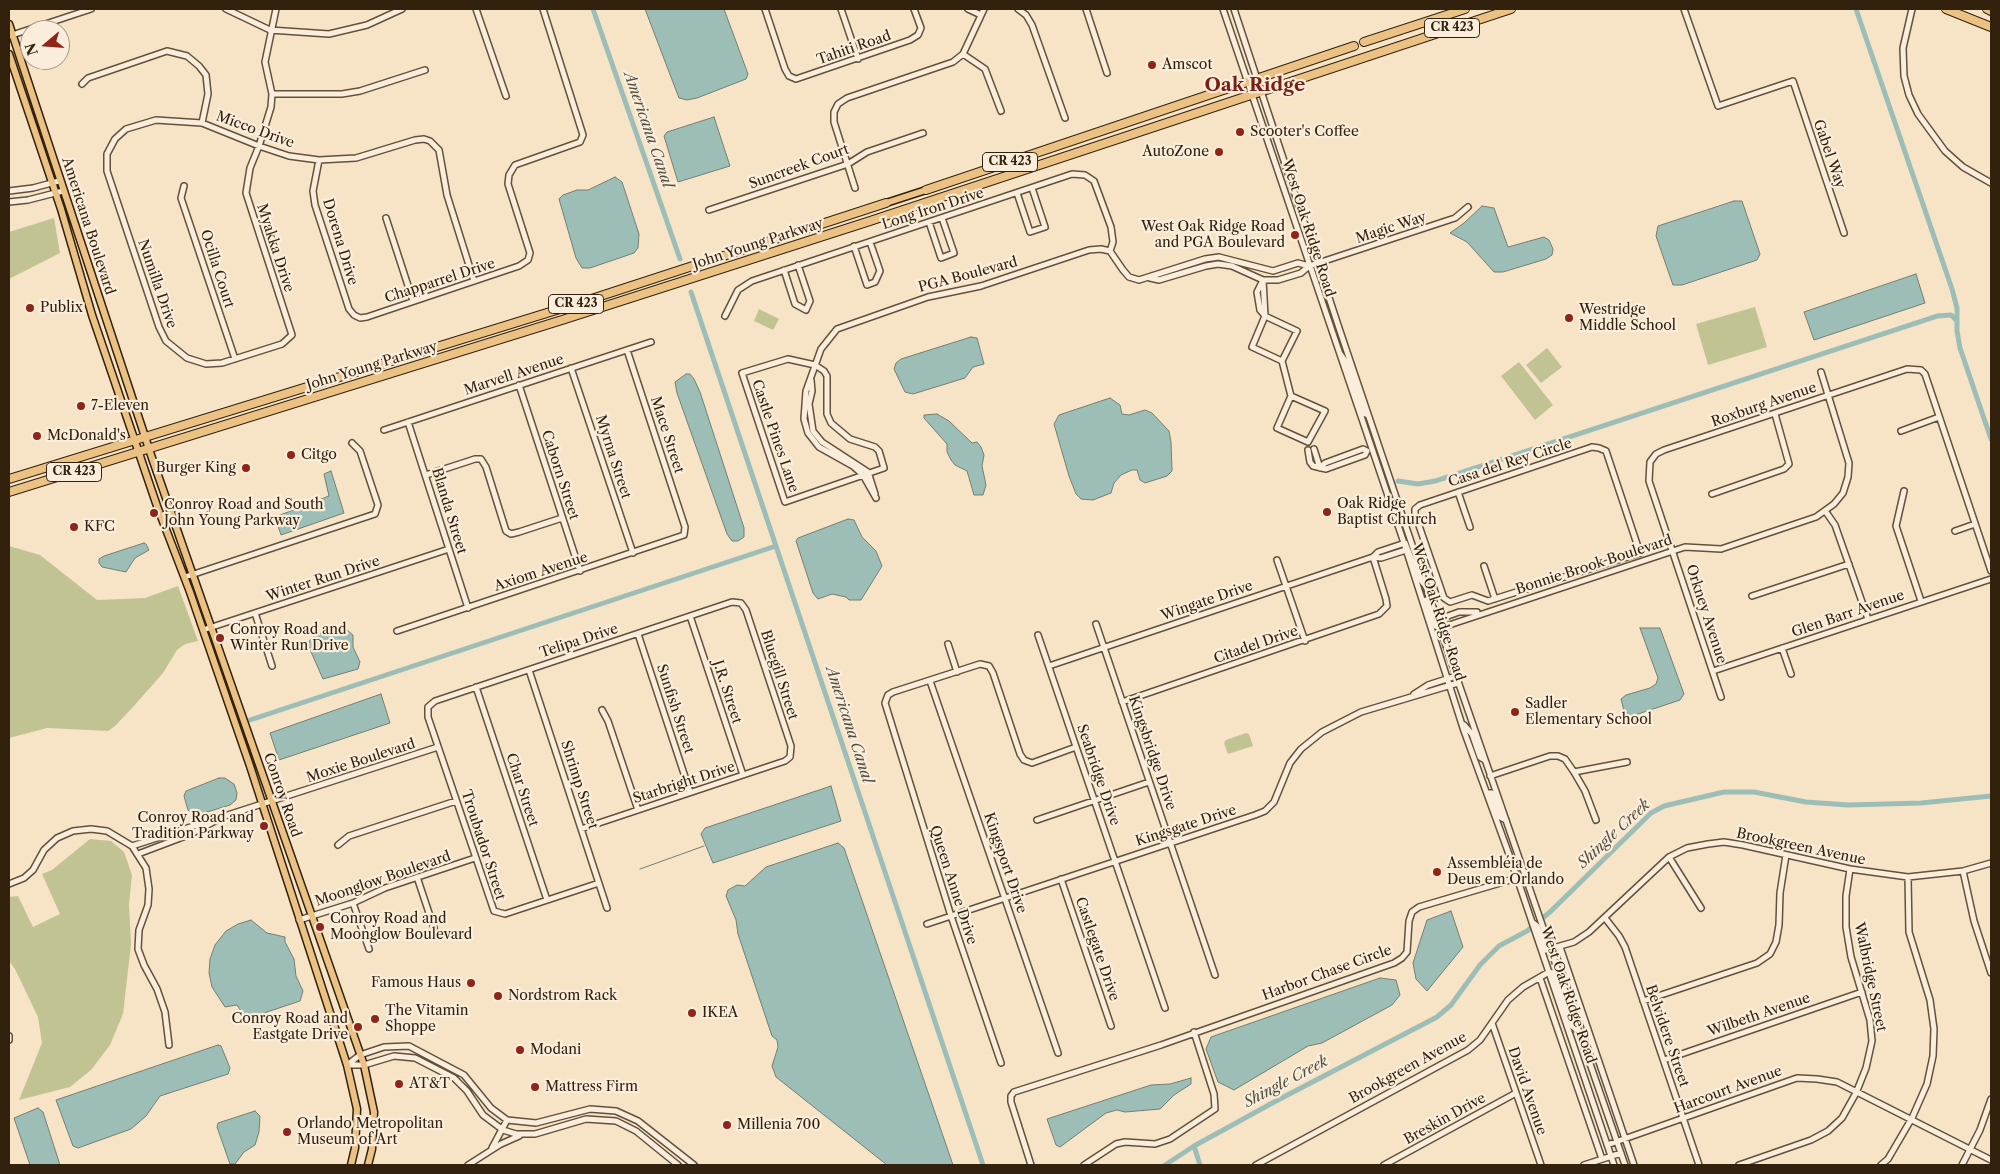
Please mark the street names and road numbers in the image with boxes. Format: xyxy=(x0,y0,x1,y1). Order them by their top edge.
road number: CR 423 xyxy=(1424,18,1480,38)
street label: Tahiti Road xyxy=(815,28,893,68)
street label: Micco Drive xyxy=(214,108,296,152)
street label: Gabel Way xyxy=(1809,117,1849,191)
street label: Suncreek Court xyxy=(747,141,851,193)
road number: CR 423 xyxy=(982,152,1038,172)
street label: Americana Boulevard xyxy=(58,155,118,297)
street label: West Oak Ridge Road xyxy=(1278,157,1338,299)
street label: Long Iron Drive xyxy=(880,185,986,233)
street label: Dorena Drive xyxy=(319,197,361,287)
street label: Myakka Drive xyxy=(253,202,297,294)
street label: Magic Way xyxy=(1354,209,1428,247)
street label: John Young Parkway xyxy=(691,215,825,273)
street label: Ocilla Court xyxy=(196,228,238,310)
street label: Numilla Drive xyxy=(134,237,180,331)
street label: PGA Boulevard xyxy=(917,254,1019,296)
street label: Chapparrel Drive xyxy=(383,255,497,307)
road number: CR 423 xyxy=(548,294,604,314)
street label: John Young Parkway xyxy=(304,338,440,394)
street label: Marvell Avenue xyxy=(462,351,566,399)
street label: Castle Pines Lane xyxy=(748,377,802,495)
street label: Roxburg Avenue xyxy=(1709,379,1819,431)
street label: Mace Street xyxy=(647,394,687,476)
street label: Myrna Street xyxy=(592,413,634,501)
street label: Caborn Street xyxy=(538,428,582,522)
street label: Casa del Rey Circle xyxy=(1446,435,1574,491)
road number: CR 423 xyxy=(46,462,102,482)
street label: Blanda Street xyxy=(428,466,470,556)
street label: Bonnie Brook Boulevard xyxy=(1514,532,1674,598)
street label: West Oak Ridge Road xyxy=(1408,541,1468,683)
street label: Axiom Avenue xyxy=(492,549,590,595)
street label: Winter Run Drive xyxy=(264,553,382,605)
street label: Orkney Avenue xyxy=(1682,562,1730,666)
street label: Wingate Drive xyxy=(1159,577,1255,625)
street label: Glen Barr Avenue xyxy=(1789,587,1907,641)
street label: Telipa Drive xyxy=(538,620,620,662)
street label: Citadel Drive xyxy=(1212,623,1300,667)
street label: Bluegill Street xyxy=(757,628,801,722)
street label: J.R. Street xyxy=(709,658,745,726)
street label: Sunfish Street xyxy=(653,662,697,756)
street label: Kingsbridge Drive xyxy=(1125,694,1179,812)
street label: Seabridge Drive xyxy=(1073,722,1123,828)
street label: Moxie Boulevard xyxy=(304,735,418,787)
street label: Shrimp Street xyxy=(557,738,601,832)
street label: Conroy Road xyxy=(260,751,304,839)
street label: Char Street xyxy=(502,751,542,829)
street label: Starbright Drive xyxy=(631,759,737,807)
street label: Troubador Street xyxy=(457,788,509,902)
street label: Kingsgate Drive xyxy=(1133,802,1239,850)
street label: Kingsport Drive xyxy=(980,810,1030,916)
street label: Queen Anne Drive xyxy=(926,823,980,947)
street label: Brookgreen Avenue xyxy=(1735,825,1867,869)
street label: Moonglow Boulevard xyxy=(313,848,453,910)
street label: Castlegate Drive xyxy=(1071,895,1123,1003)
street label: Walbridge Street xyxy=(1850,921,1890,1033)
street label: West Oak Ridge Road xyxy=(1537,924,1599,1066)
street label: Harbor Chase Circle xyxy=(1260,942,1394,1004)
street label: Belvidere Street xyxy=(1642,983,1692,1089)
street label: Wilbeth Avenue xyxy=(1706,990,1812,1040)
street label: Brookgreen Avenue xyxy=(1346,1029,1470,1107)
street label: David Avenue xyxy=(1504,1045,1550,1137)
street label: Harcourt Avenue xyxy=(1672,1063,1784,1117)
street label: Breskin Drive xyxy=(1401,1090,1489,1148)

